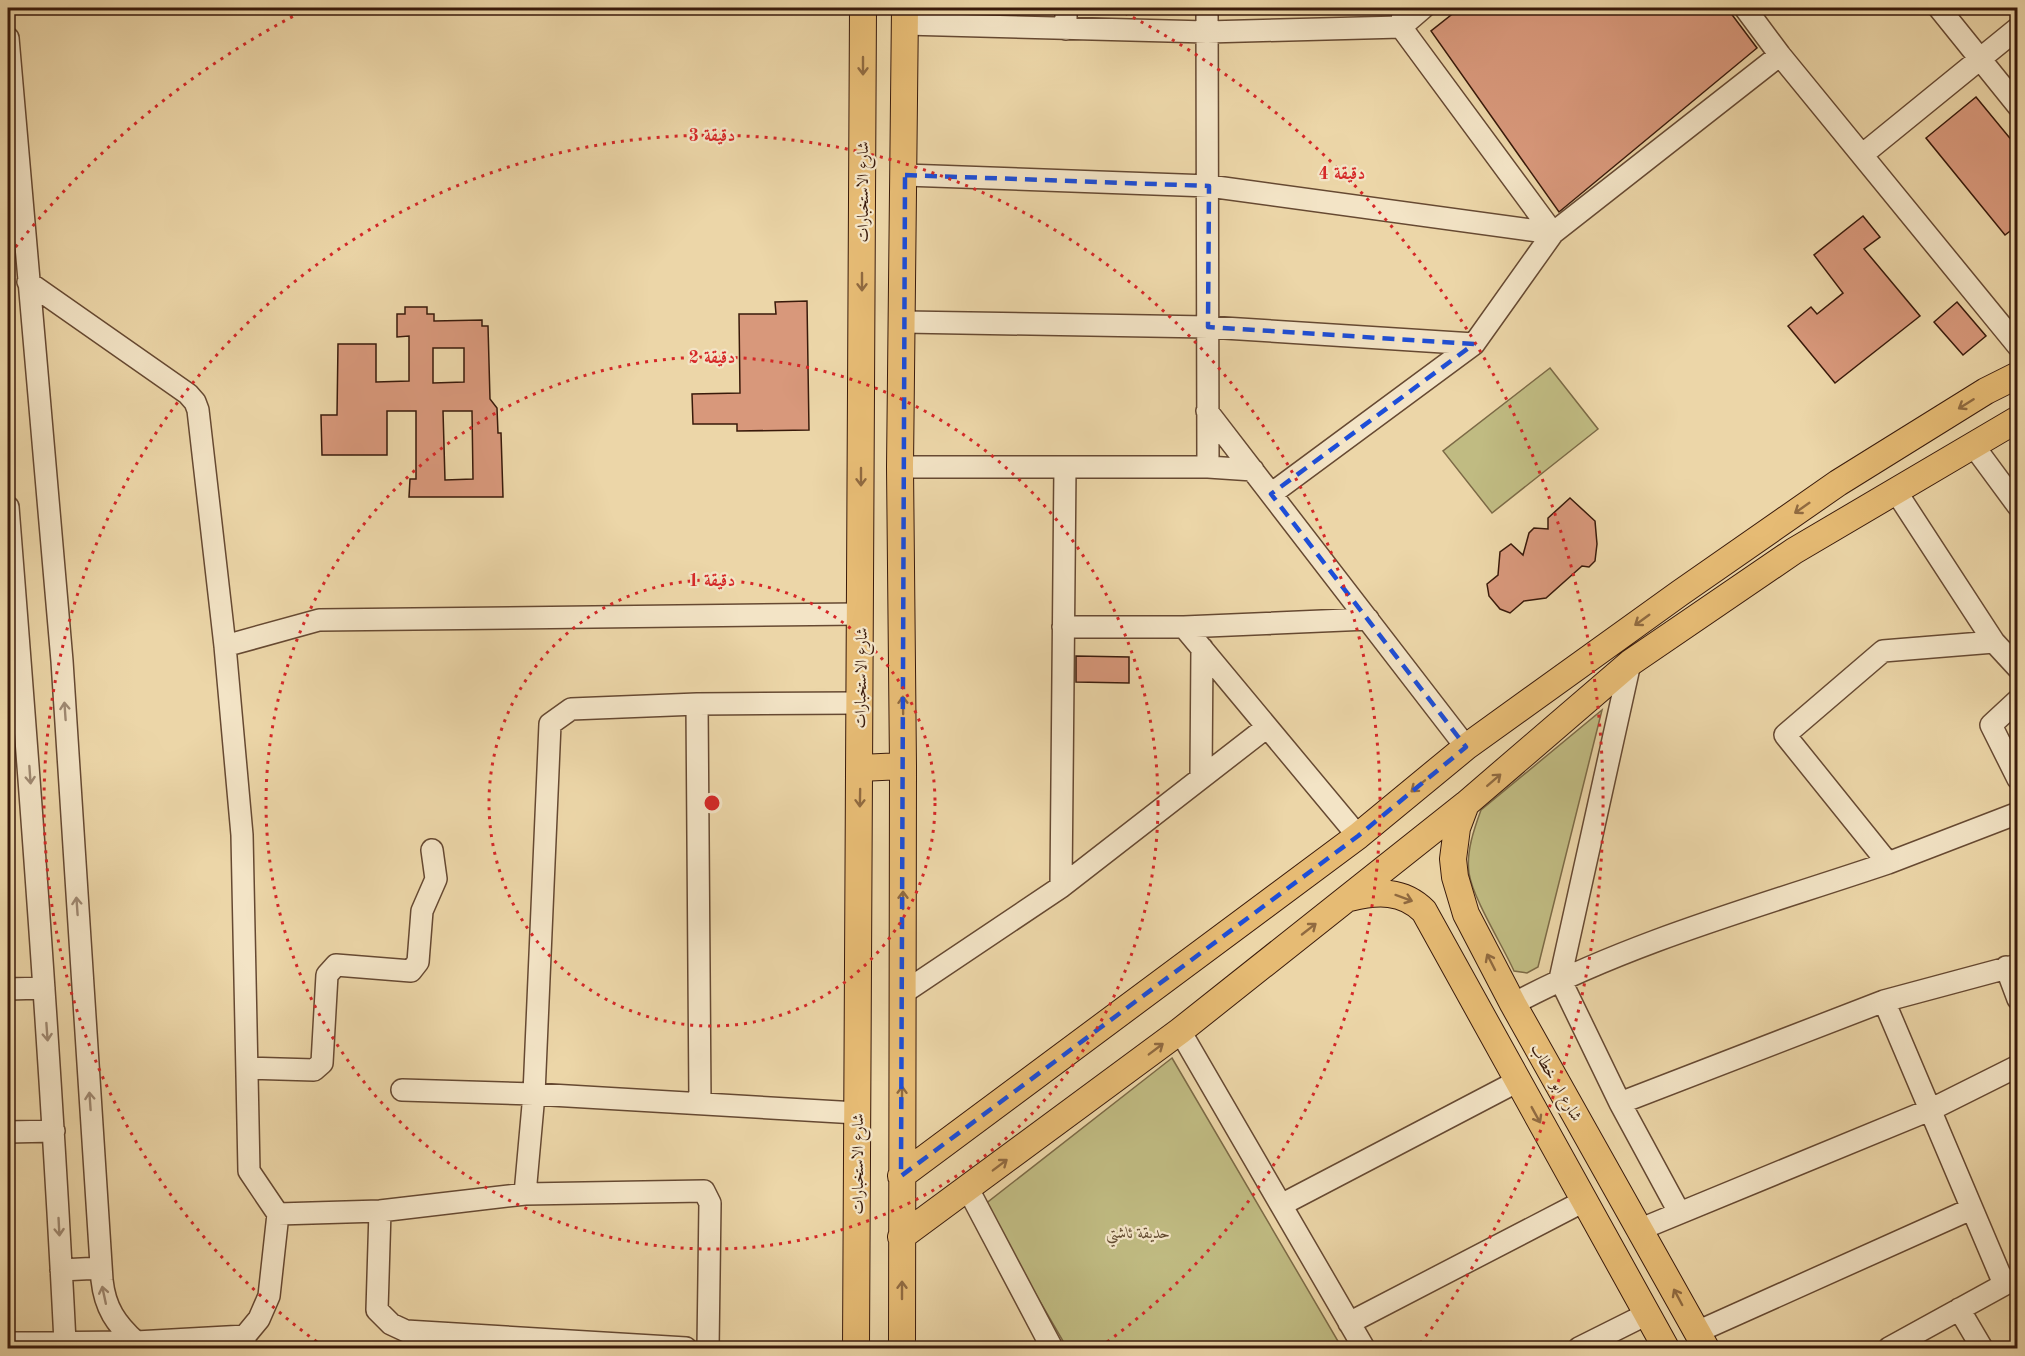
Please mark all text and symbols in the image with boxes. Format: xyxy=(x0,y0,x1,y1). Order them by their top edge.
one-way arrow xyxy=(857,55,869,75)
text: 3 دقيقة xyxy=(689,127,735,145)
street label: شارع الاستخبارات xyxy=(856,142,876,243)
text: 4 دقيقة xyxy=(1319,165,1365,183)
one-way arrow xyxy=(856,271,868,291)
text: 2 دقيقة xyxy=(689,349,735,367)
one-way arrow xyxy=(1958,398,1975,410)
one-way arrow xyxy=(855,466,867,486)
one-way arrow xyxy=(1794,502,1810,514)
text: 1 دقيقة xyxy=(689,572,735,590)
one-way arrow xyxy=(1635,614,1651,626)
street label: شارع الاستخبارات xyxy=(853,627,875,729)
one-way arrow xyxy=(897,696,908,716)
one-way arrow xyxy=(59,702,70,722)
one-way arrow xyxy=(24,764,35,784)
one-way arrow xyxy=(1486,773,1502,786)
one-way arrow xyxy=(1410,780,1426,793)
one-way arrow xyxy=(854,787,866,807)
centre of rings xyxy=(702,793,722,813)
one-way arrow xyxy=(897,891,909,911)
one-way arrow xyxy=(1394,893,1412,904)
one-way arrow xyxy=(72,897,83,916)
one-way arrow xyxy=(1301,922,1317,935)
one-way arrow xyxy=(1485,953,1496,971)
one-way arrow xyxy=(42,1021,53,1041)
street label: شارع ابو خطاب xyxy=(1523,1042,1584,1126)
one-way arrow xyxy=(1147,1043,1163,1055)
one-way arrow xyxy=(896,1086,908,1106)
one-way arrow xyxy=(84,1091,95,1111)
one-way arrow xyxy=(1530,1106,1542,1123)
street label: شارع الاستخبارات xyxy=(851,1114,871,1215)
one-way arrow xyxy=(991,1159,1007,1172)
one-way arrow xyxy=(54,1216,65,1236)
park label: حديقة ئاشتي xyxy=(1106,1226,1170,1248)
one-way arrow xyxy=(896,1281,907,1301)
one-way arrow xyxy=(98,1286,110,1305)
one-way arrow xyxy=(1672,1289,1684,1306)

